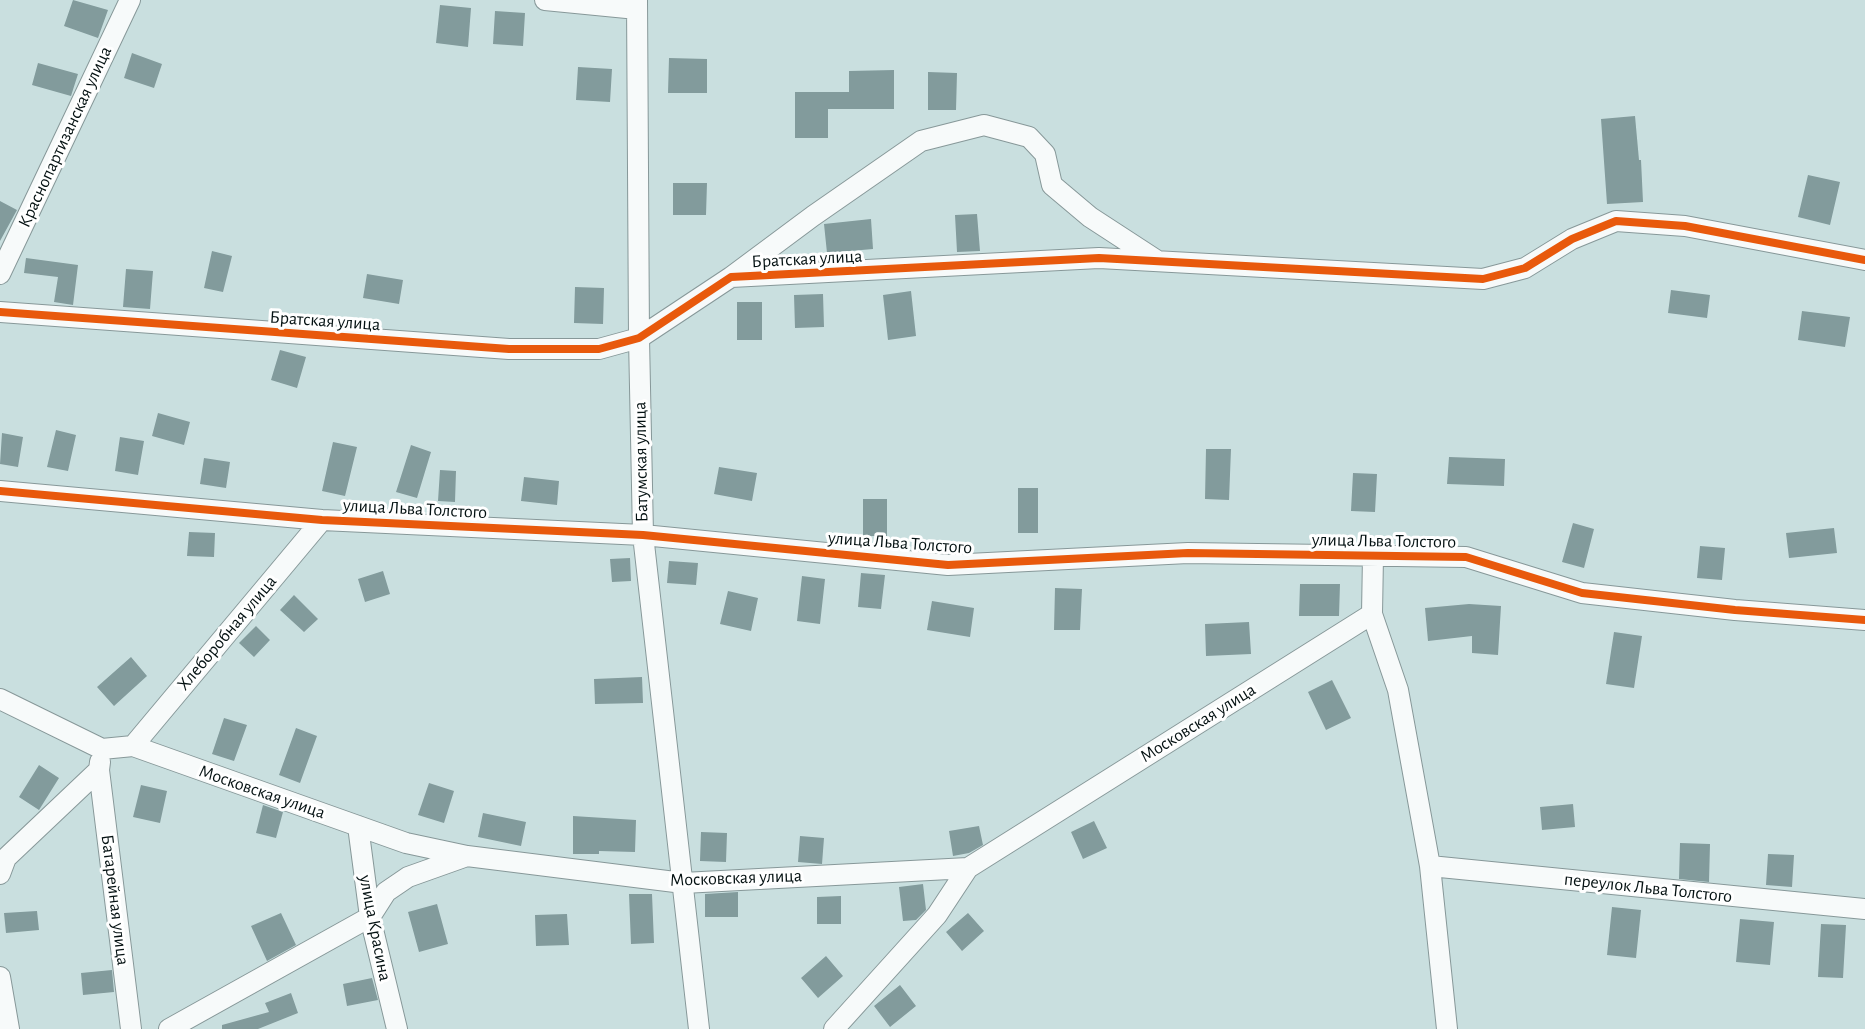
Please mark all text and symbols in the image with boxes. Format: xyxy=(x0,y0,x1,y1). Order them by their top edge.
street label: Краснопартизанская улица xyxy=(13,43,117,231)
street label: Братская улица xyxy=(751,245,863,273)
street label: Братская улица xyxy=(269,306,381,336)
street label: Батумская улица xyxy=(629,401,653,523)
street label: улица Льва Толстого xyxy=(342,494,488,524)
street label: улица Льва Толстого xyxy=(827,527,973,559)
street label: улица Льва Толстого xyxy=(1312,529,1456,553)
street label: Хлеборобная улица xyxy=(173,571,281,695)
street label: Московская улица xyxy=(1136,679,1260,767)
street label: Московская улица xyxy=(196,760,328,824)
street label: Батарейная улица xyxy=(96,833,134,967)
street label: Московская улица xyxy=(669,865,803,891)
street label: переулок Льва Толстого xyxy=(1563,868,1733,908)
street label: улица Красина xyxy=(354,873,396,983)

